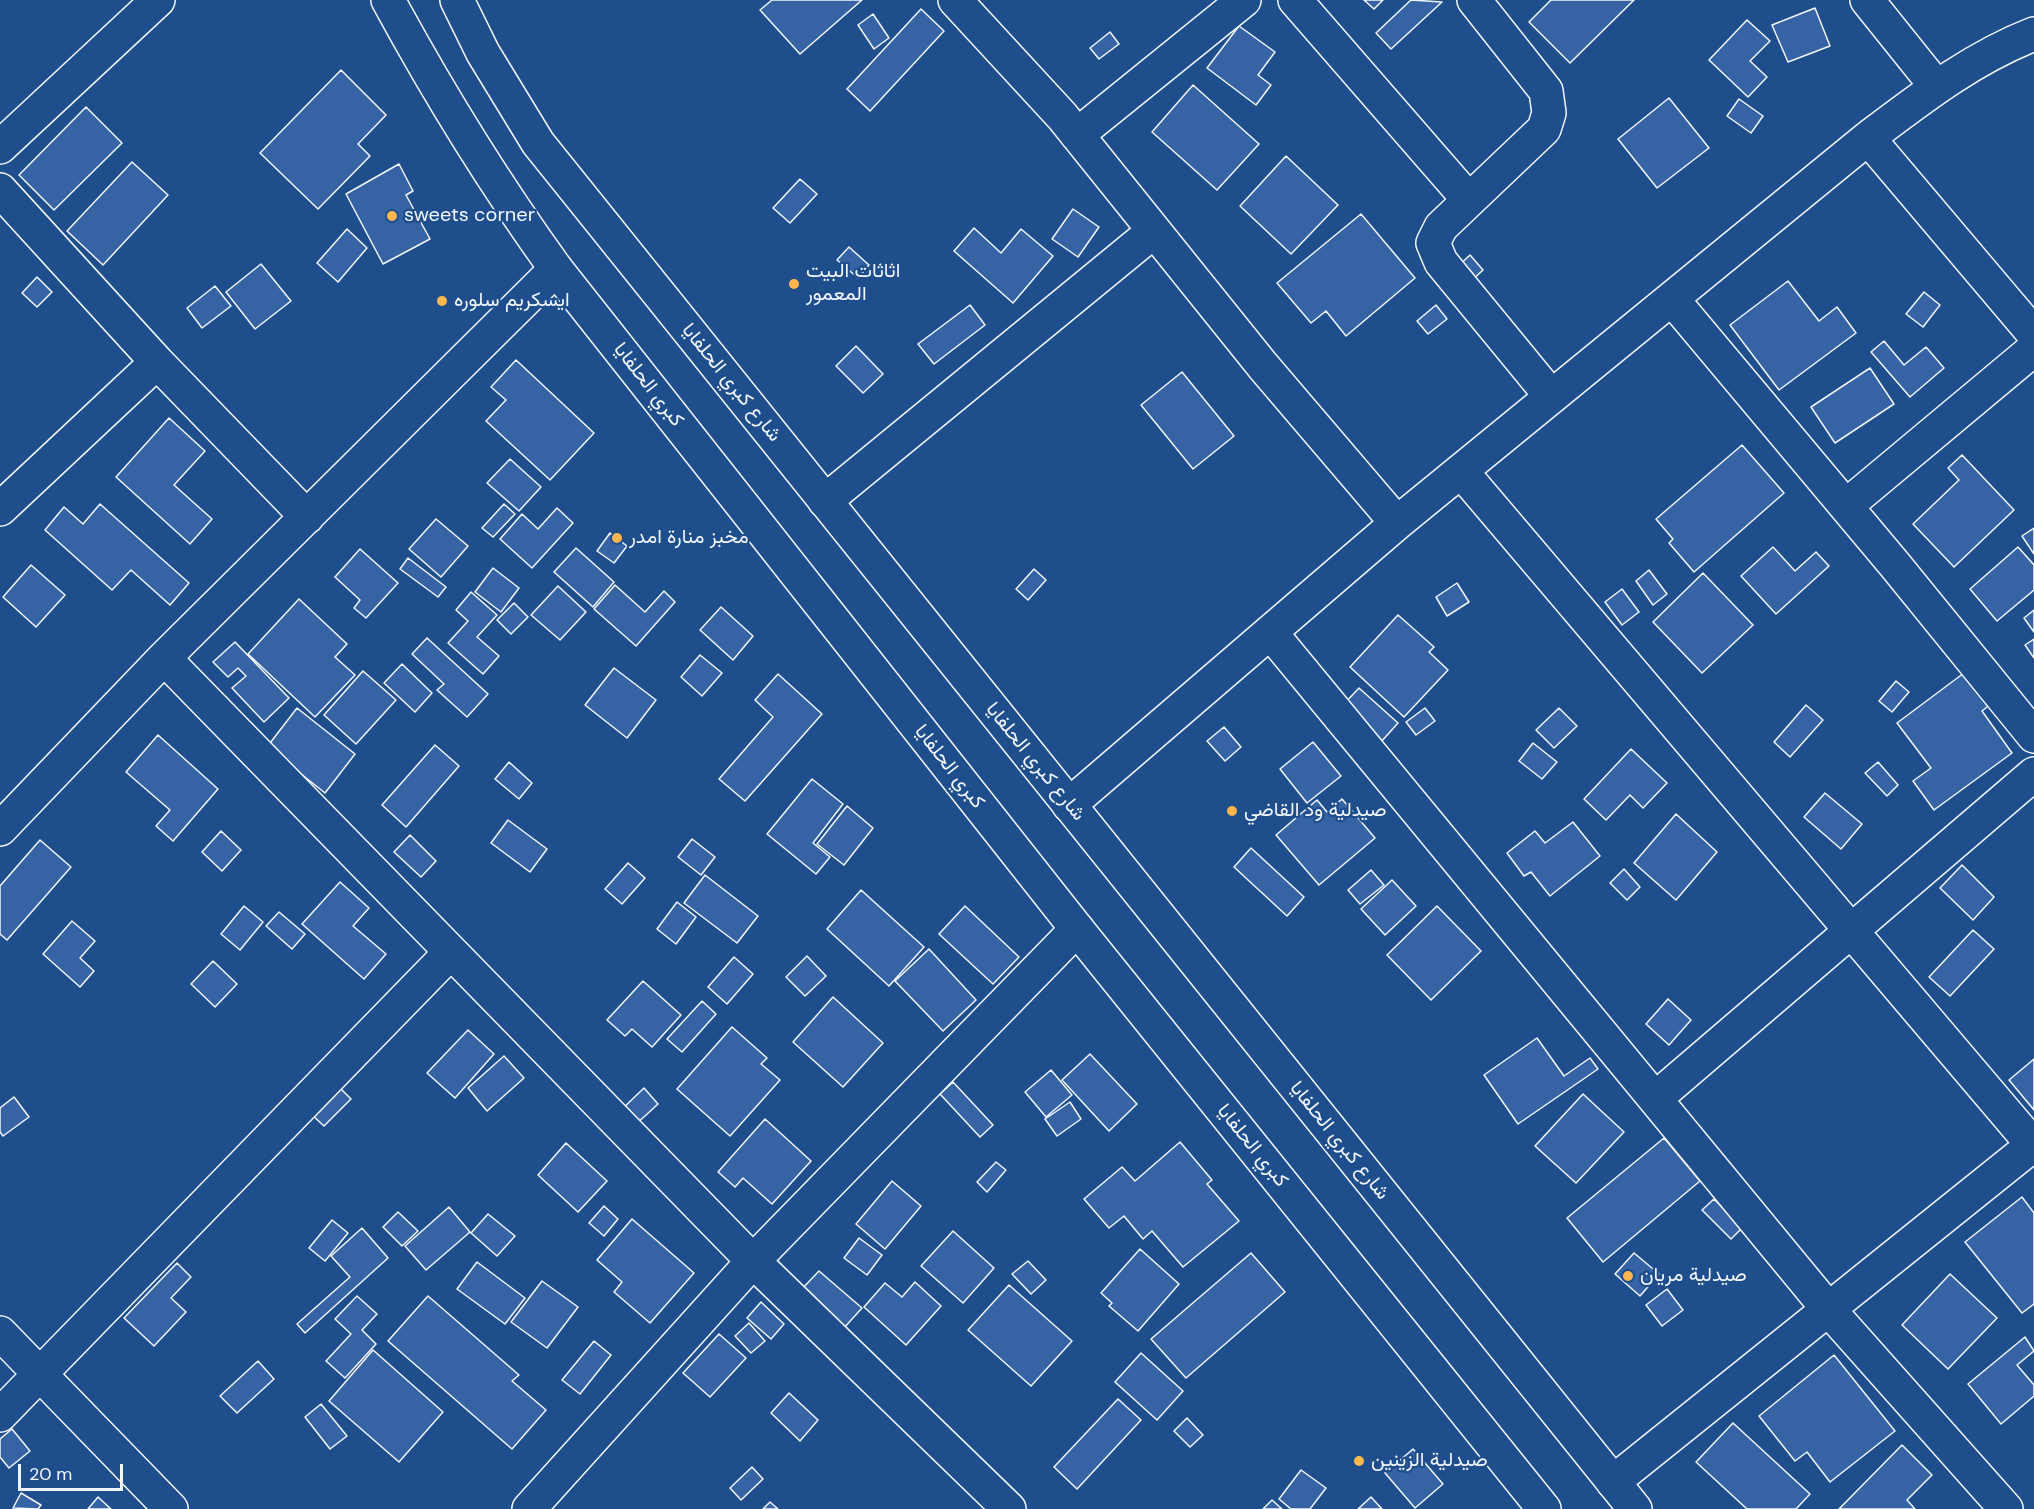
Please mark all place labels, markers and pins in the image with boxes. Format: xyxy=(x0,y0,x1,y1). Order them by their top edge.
place label: sweets corner xyxy=(404,204,535,228)
marker: sweets corner xyxy=(385,209,399,223)
place label: اثاثات البيت المعمور xyxy=(806,260,900,307)
marker: اثاثات البيت المعمور xyxy=(787,277,801,291)
place label: ايسكريم سلوره xyxy=(454,289,570,313)
marker: ايسكريم سلوره xyxy=(435,294,449,308)
place label: مخبز منارة امدر xyxy=(629,526,749,550)
marker: مخبز منارة امدر xyxy=(610,531,624,545)
place label: صيدلية ود القاضي xyxy=(1244,799,1386,823)
marker: صيدلية ود القاضي xyxy=(1225,804,1239,818)
place label: صيدلية مريان xyxy=(1640,1264,1747,1288)
marker: صيدلية مريان xyxy=(1621,1269,1635,1283)
place label: صيدلية الزينين xyxy=(1371,1449,1488,1473)
marker: صيدلية الزينين xyxy=(1352,1454,1366,1468)

